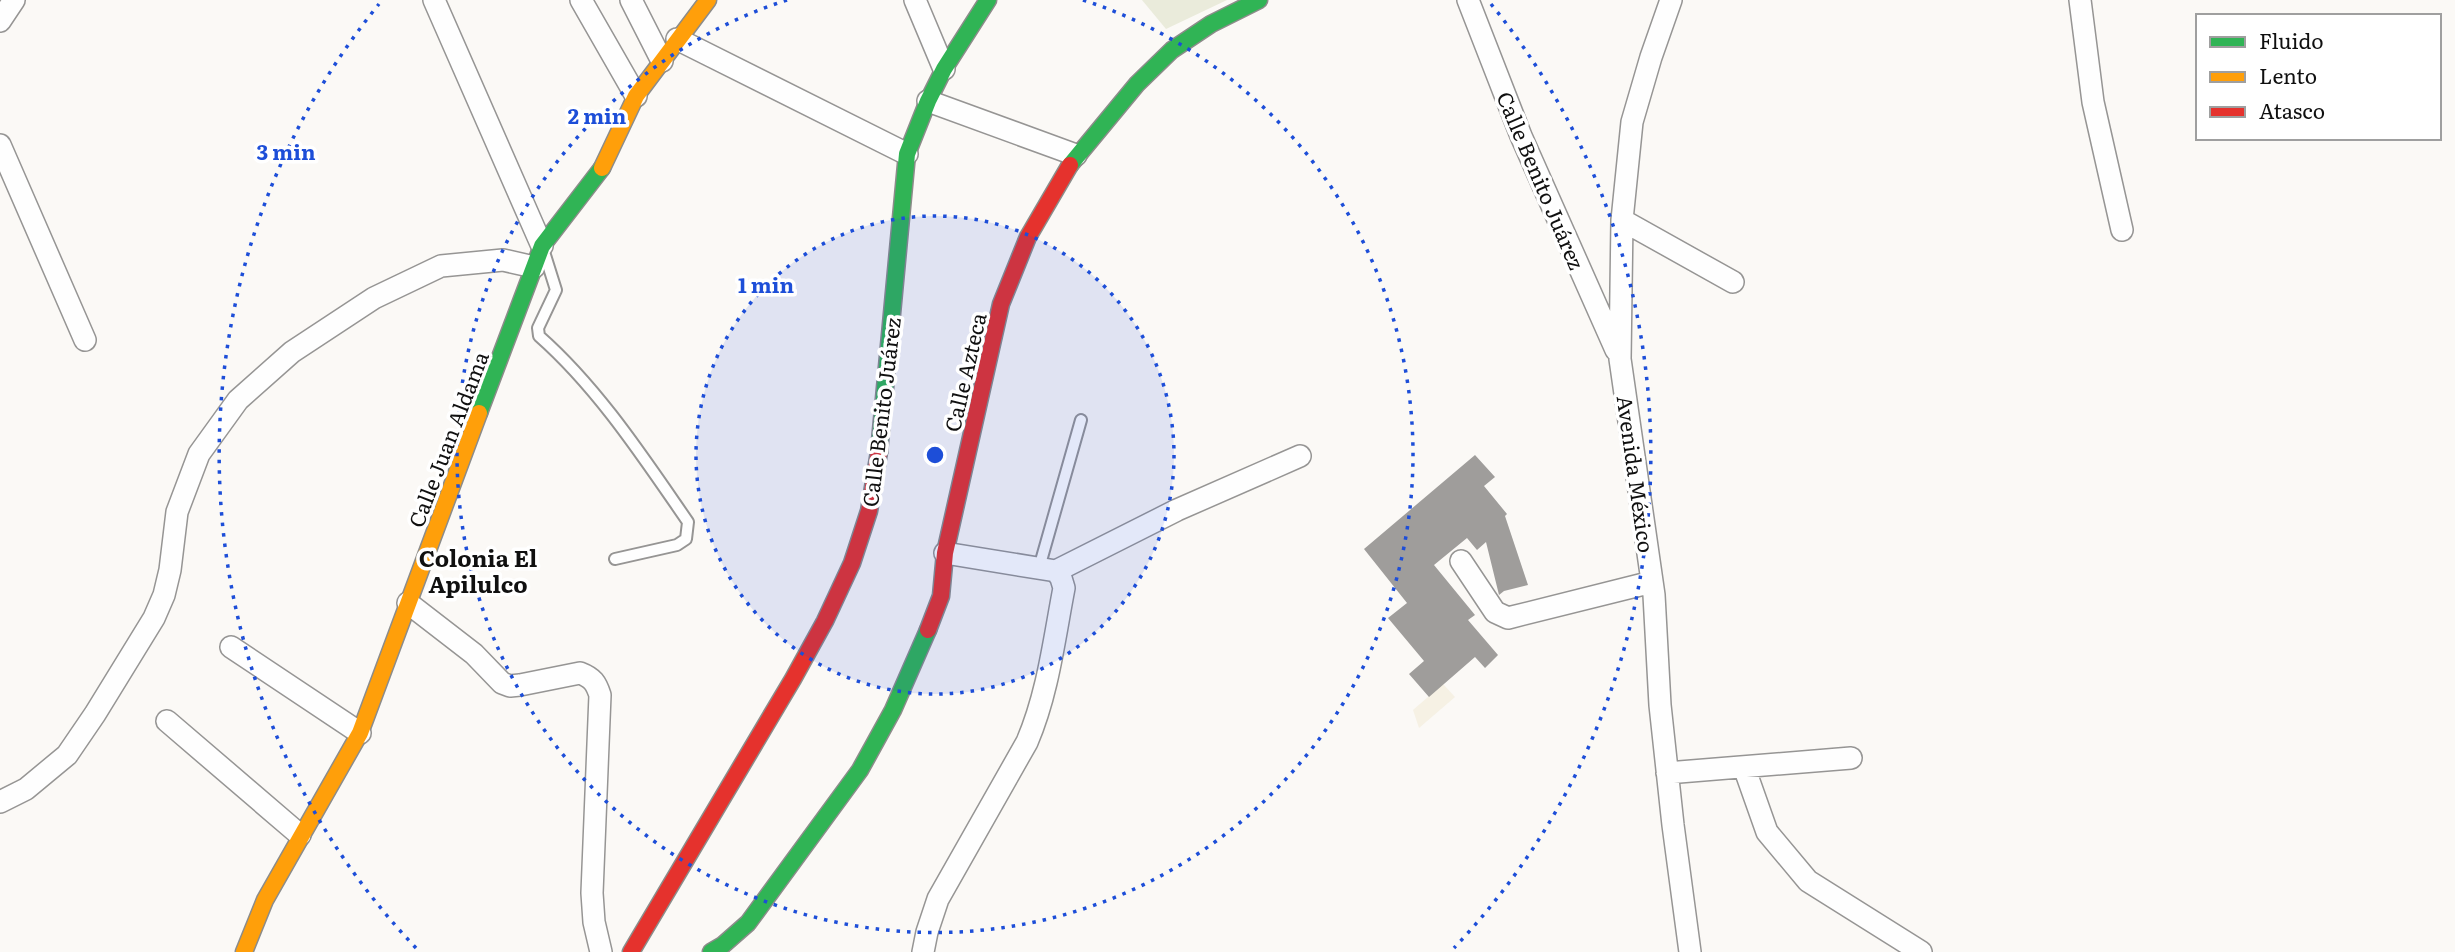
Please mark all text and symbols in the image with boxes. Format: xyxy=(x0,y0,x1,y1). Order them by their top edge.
legend xyxy=(2196,14,2441,140)
text: Fluido xyxy=(2259,24,2323,55)
text: Lento xyxy=(2259,59,2317,90)
street label: Calle Benito Juárez xyxy=(1490,86,1594,274)
text: Atasco xyxy=(2259,94,2325,125)
text: 2 min xyxy=(568,99,627,130)
text: 3 min xyxy=(256,135,316,166)
text: 1 min xyxy=(738,268,794,299)
street label: Calle Azteca xyxy=(935,309,993,435)
street label: Calle Benito Juárez xyxy=(853,315,907,509)
street label: Calle Juan Aldama xyxy=(399,346,495,531)
street label: Avenida México xyxy=(1611,393,1663,555)
centre of rings xyxy=(923,443,947,467)
district label: Colonia El Apilulco xyxy=(419,540,537,600)

